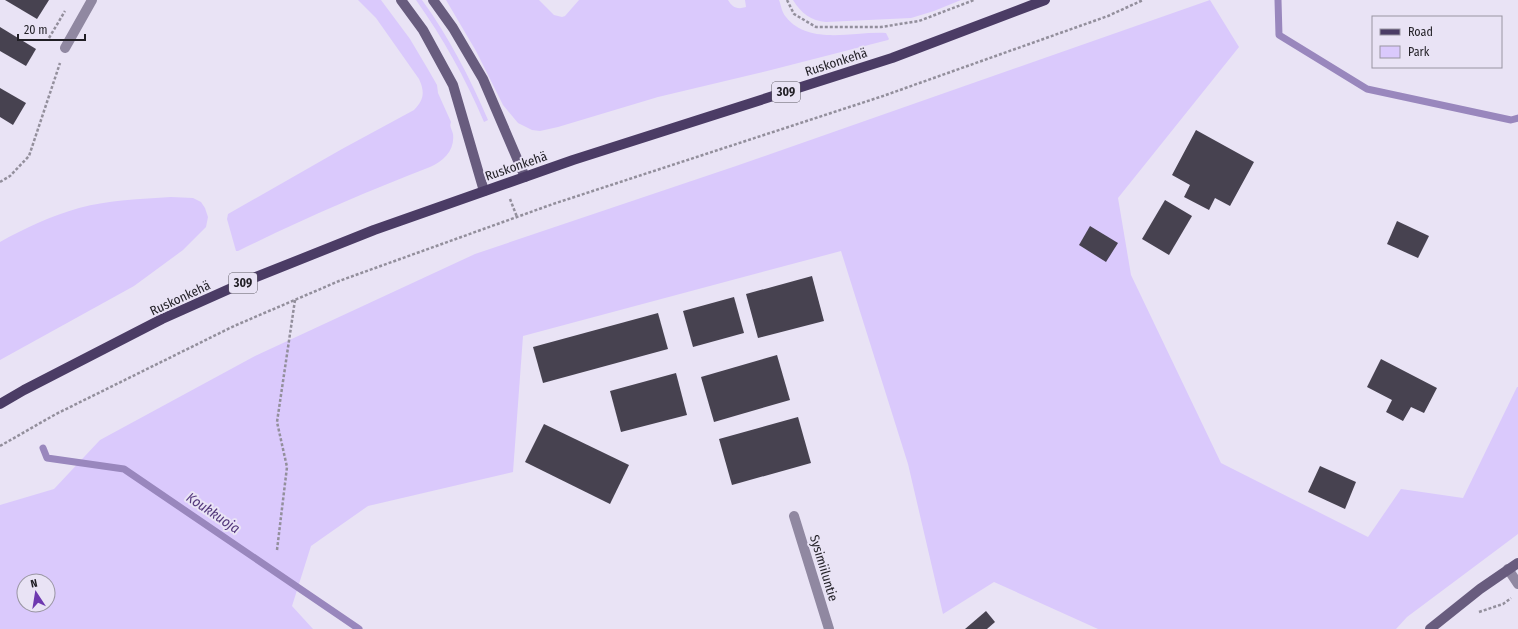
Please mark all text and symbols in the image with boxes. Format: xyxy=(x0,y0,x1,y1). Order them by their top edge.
scale bar xyxy=(18,16,85,42)
legend xyxy=(1372,16,1502,68)
text: 20 m xyxy=(24,23,48,37)
text: Road xyxy=(1408,25,1433,39)
street label: Ruskonkehä xyxy=(803,45,869,79)
text: Park xyxy=(1408,45,1430,59)
road number: 309 xyxy=(772,82,800,102)
street label: Ruskonkehä xyxy=(483,148,549,184)
road number: 309 xyxy=(229,273,257,293)
street label: Ruskonkehä xyxy=(148,278,212,318)
water label: Koukkuoja xyxy=(183,489,243,537)
street label: Sysimiiluntie xyxy=(807,533,841,603)
north arrow xyxy=(16,573,56,613)
text: N xyxy=(29,577,39,591)

